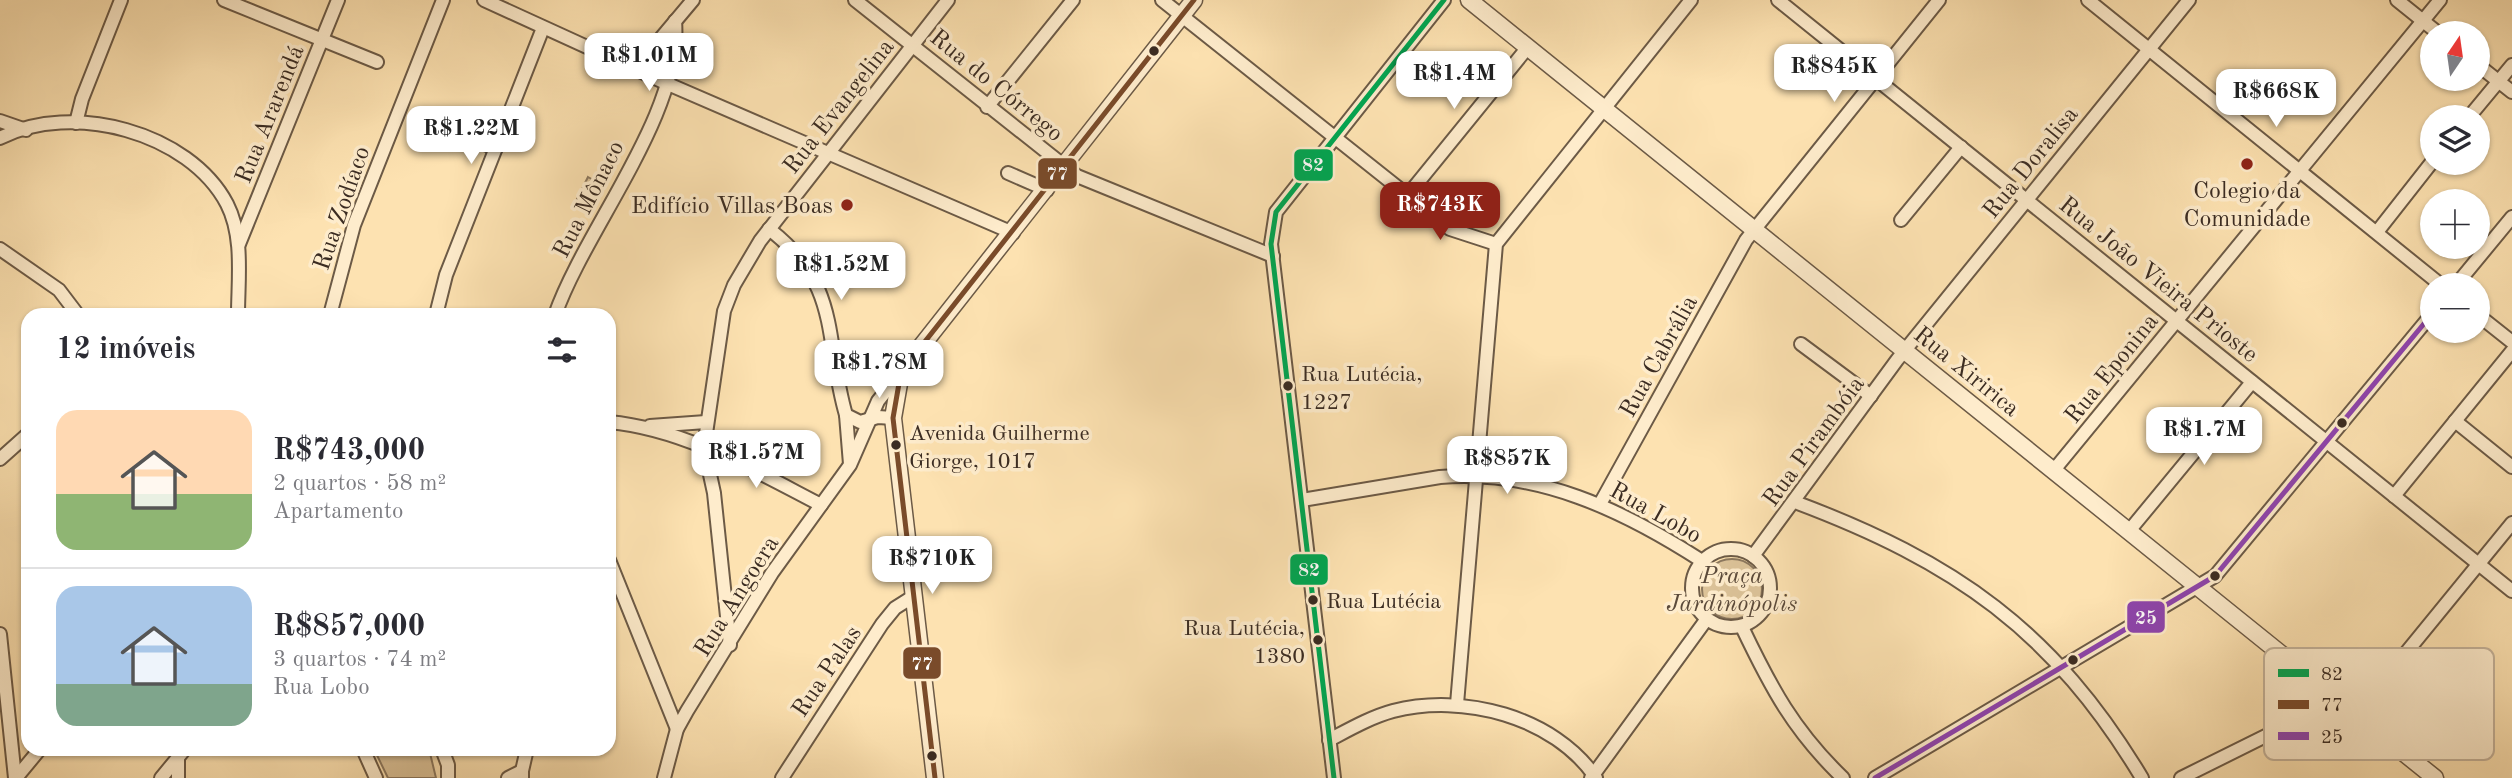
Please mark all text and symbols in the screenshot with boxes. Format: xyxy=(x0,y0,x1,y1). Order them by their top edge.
north arrow xyxy=(2420,21,2490,91)
map controls xyxy=(2420,21,2490,343)
street label: Rua do Córrego xyxy=(925,26,1067,147)
pin: R$1.01M xyxy=(584,34,714,93)
street label: Rua Evangelina xyxy=(780,35,900,179)
street label: Rua Ararendá xyxy=(232,42,310,187)
text: R$1.01M xyxy=(600,44,698,67)
unlabelled marker xyxy=(1147,44,1161,58)
pin: R$845K xyxy=(1777,44,1891,104)
pin: R$1.4M xyxy=(1397,52,1511,111)
text: R$845K xyxy=(1790,55,1878,78)
text: R$1.4M xyxy=(1412,62,1496,85)
pin: R$668K xyxy=(2219,69,2333,129)
text: R$668K xyxy=(2232,80,2320,103)
street label: Rua Doralisa xyxy=(1979,103,2084,224)
button: layers xyxy=(2420,105,2490,175)
pin: R$1.22M xyxy=(406,106,536,166)
text: R$1.22M xyxy=(422,117,520,140)
street label: Rua Mônaco xyxy=(550,138,629,262)
street label: Rua Zodíaco xyxy=(310,144,375,274)
line badge: 82 xyxy=(1293,148,1334,182)
marker: Colegio da Comunidade xyxy=(2239,156,2255,172)
line badge: 77 xyxy=(1037,157,1078,190)
text: 82 xyxy=(1302,157,1324,176)
text: 77 xyxy=(1046,166,1068,185)
place label: Colegio da Comunidade xyxy=(2183,180,2311,232)
pin: R$743K xyxy=(1383,182,1497,242)
button: + xyxy=(2420,189,2490,259)
text: R$743K xyxy=(1396,193,1484,216)
street label: Rua João Vieira Prioste xyxy=(2054,193,2262,368)
place label: Edifício Villas Boas xyxy=(631,195,833,219)
marker: Edifício Villas Boas xyxy=(839,197,855,213)
pin: R$1.52M xyxy=(776,243,906,302)
text: R$1.52M xyxy=(792,253,890,276)
button: − xyxy=(2420,273,2490,343)
street label: Rua Cabrália xyxy=(1616,292,1703,422)
street label: Rua Eponina xyxy=(2061,310,2164,429)
street label: Rua Xiririca xyxy=(1908,323,2023,422)
icon: filters xyxy=(543,331,581,369)
text: 12 imóveis xyxy=(56,335,195,365)
pin: R$1.78M xyxy=(814,340,944,400)
text: R$1.78M xyxy=(830,351,928,374)
place label: Rua Lutécia, 1227 xyxy=(1301,364,1422,414)
street label: Rua Pirambóia xyxy=(1759,372,1870,512)
marker: Rua Lutécia, 1227 xyxy=(1281,379,1295,393)
pin: R$1.7M xyxy=(2147,407,2261,467)
unlabelled marker xyxy=(2335,416,2349,430)
text: R$1.7M xyxy=(2162,418,2246,441)
place label: Avenida Guilherme Giorge, 1017 xyxy=(909,423,1090,473)
pin: R$1.57M xyxy=(691,430,821,490)
text: R$743,000 xyxy=(273,436,425,466)
pin: R$857K xyxy=(1450,436,1564,496)
icon: home xyxy=(112,438,196,522)
marker: Avenida Guilherme Giorge, 1017 xyxy=(889,438,903,452)
text: R$1.57M xyxy=(707,441,805,464)
text: R$857K xyxy=(1463,447,1551,470)
text: 2 quartos · 58 m² xyxy=(273,472,446,495)
street label: Rua Lobo xyxy=(1605,479,1705,549)
text: Apartamento xyxy=(273,500,403,523)
street label: Rua Angoera xyxy=(691,532,784,662)
pin: R$710K xyxy=(875,536,989,596)
text: R$710K xyxy=(888,547,976,570)
line badge: 82 xyxy=(1289,553,1329,586)
text: 82 xyxy=(1298,562,1320,581)
park label: Praça Jardinópolis xyxy=(1667,565,1797,617)
unlabelled marker xyxy=(2208,569,2222,583)
place label: Rua Lutécia xyxy=(1326,591,1441,613)
marker: Rua Lutécia xyxy=(1306,593,1320,607)
line badge: 25 xyxy=(2126,600,2166,634)
text: 25 xyxy=(2135,610,2157,629)
text: R$857,000 xyxy=(273,612,425,642)
icon: home xyxy=(112,614,196,698)
place label: Rua Lutécia, 1380 xyxy=(1184,618,1305,668)
street label: Rua Palas xyxy=(789,622,867,722)
marker: Rua Lutécia, 1380 xyxy=(1311,633,1325,647)
line badge: 77 xyxy=(902,646,942,680)
text: 3 quartos · 74 m² xyxy=(273,648,446,671)
legend xyxy=(2264,648,2494,760)
unlabelled marker xyxy=(2066,653,2080,667)
text: 77 xyxy=(911,656,933,675)
text: 82 xyxy=(2321,666,2343,685)
text: Rua Lobo xyxy=(273,676,370,699)
text: 77 xyxy=(2321,697,2343,716)
text: 25 xyxy=(2321,729,2343,748)
unlabelled marker xyxy=(925,749,939,763)

